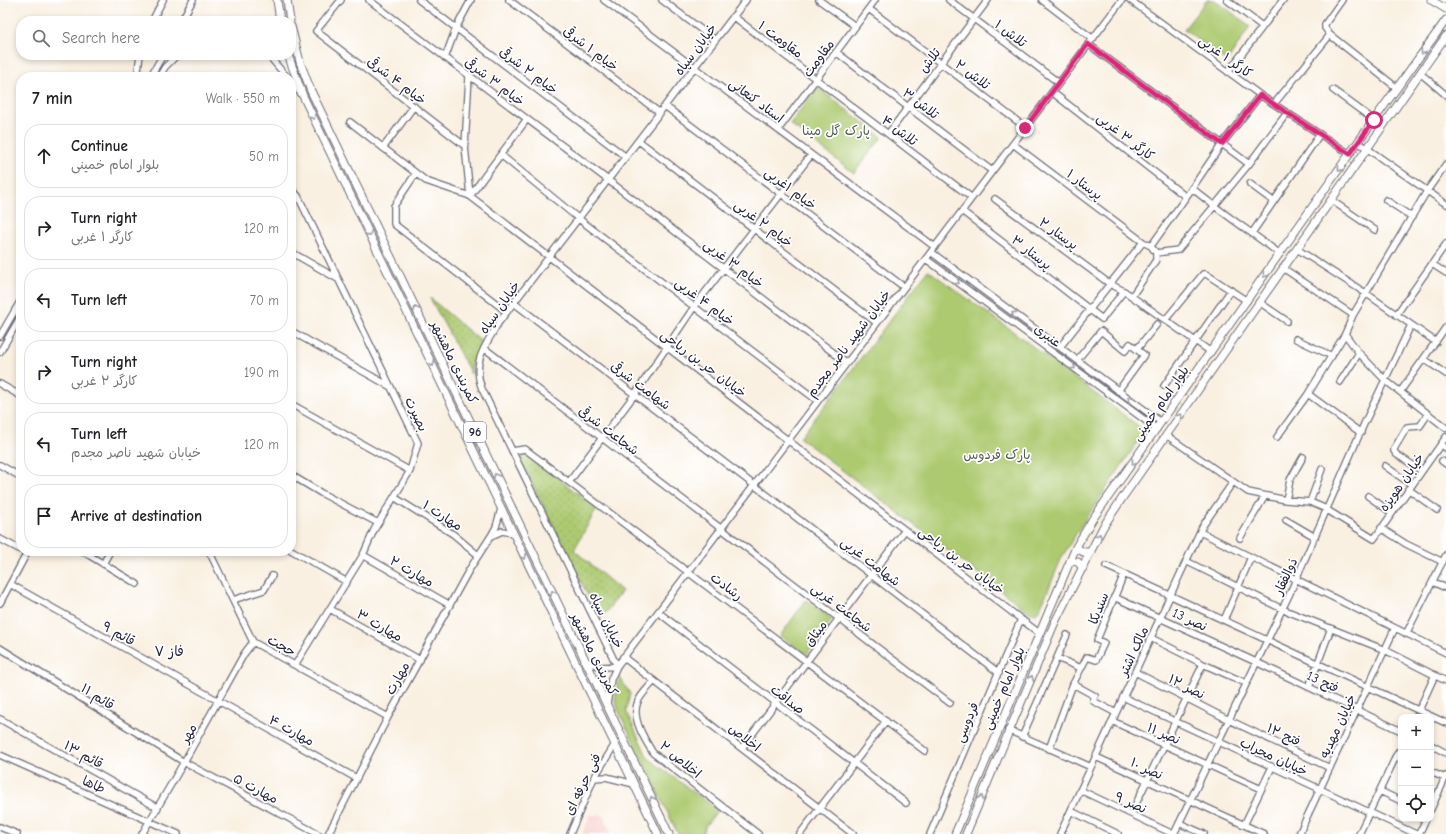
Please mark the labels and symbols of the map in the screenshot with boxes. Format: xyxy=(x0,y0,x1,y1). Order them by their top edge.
street label: تلاش ۱ xyxy=(992,17,1030,50)
street label: مقاومت ۱ xyxy=(755,18,806,62)
street label: خیابان سپاه xyxy=(671,21,720,79)
street label: خیام ۱ شرقی xyxy=(559,22,622,76)
street label: کارگر ۱ غربی xyxy=(1195,32,1256,83)
street label: مقاومت xyxy=(800,37,838,80)
street label: خیام ۲ شرقی xyxy=(495,43,561,100)
street label: تلاش xyxy=(915,45,943,75)
one-way arrow xyxy=(1421,47,1428,54)
street label: خیام ۴ شرقی xyxy=(363,53,430,110)
street label: خیام ۳ شرقی xyxy=(460,53,528,111)
street label: تلاش ۲ xyxy=(952,56,993,92)
street label: استاد کنعانی xyxy=(725,75,787,127)
street label: تلاش ۳ xyxy=(900,85,942,122)
street label: کارگر ۳ غربی xyxy=(1093,109,1157,165)
route start xyxy=(1365,111,1383,129)
street label: تلاش ۴ xyxy=(879,112,921,149)
one-way arrow xyxy=(308,113,316,120)
route end xyxy=(1016,119,1034,137)
park label: پارک گل مینا xyxy=(802,123,870,139)
street label: خیام ۱غربی xyxy=(760,164,819,215)
one-way arrow xyxy=(1337,165,1345,172)
street label: پرستار ۱ xyxy=(1063,166,1106,204)
street label: خیام ۲ غربی xyxy=(730,197,796,253)
street label: پرستار ۲ xyxy=(1036,214,1081,254)
one-way arrow xyxy=(364,230,372,237)
street label: پرستار ۳ xyxy=(1008,232,1055,274)
street label: خیام ۳ غربی xyxy=(699,236,767,293)
one-way arrow xyxy=(1263,271,1270,278)
street label: خیام ۴ غربی xyxy=(671,274,737,331)
one-way arrow xyxy=(953,277,960,285)
street label: خیابان سپاه xyxy=(476,278,524,337)
street label: خیابان شهید ناصر مجدم xyxy=(803,287,896,402)
one-way arrow xyxy=(413,305,421,313)
one-way arrow xyxy=(1012,311,1019,318)
street label: کمربندی ماهشهر xyxy=(427,317,481,407)
street label: عنبری xyxy=(1031,321,1064,351)
street label: خیابان حر بن ریاحی xyxy=(657,326,749,402)
street label: شهامت شرقی xyxy=(608,357,674,413)
one-way arrow xyxy=(427,360,435,367)
one-way arrow xyxy=(1068,363,1075,370)
street label: بلوار امام خمینی xyxy=(1129,363,1194,445)
street label: بصیرت xyxy=(401,395,431,434)
one-way arrow xyxy=(1127,396,1134,404)
street label: شجاعت شرقی xyxy=(575,402,642,459)
one-way arrow xyxy=(1175,414,1182,421)
road number: 96 xyxy=(464,422,486,442)
park label: پارک فردوس xyxy=(964,447,1031,463)
street label: خیابان هویزه xyxy=(1376,450,1428,515)
one-way arrow xyxy=(1131,458,1139,465)
one-way arrow xyxy=(493,473,501,481)
street label: مهارت ۱ xyxy=(420,497,465,535)
street label: خیابان حر بن ریاحی xyxy=(915,523,1007,599)
one-way arrow xyxy=(1094,532,1102,540)
street label: شهامت غربی xyxy=(837,534,903,591)
one-way arrow xyxy=(520,552,527,560)
street label: مهارت ۲ xyxy=(387,553,436,591)
street label: ذوالفقار xyxy=(1270,555,1301,598)
street label: رشادت xyxy=(707,569,746,604)
street label: شجاعت غربی xyxy=(807,580,875,636)
one-way arrow xyxy=(550,590,558,598)
street label: خیابان سپاه xyxy=(586,590,627,651)
street label: سندیکا xyxy=(1085,590,1113,627)
street label: نصر 13 xyxy=(1170,605,1210,634)
street label: مهارت ۳ xyxy=(354,606,405,645)
street label: کمربندی ماهشهر xyxy=(567,609,621,699)
street label: میثاق xyxy=(801,617,831,650)
street label: قائم ۹ xyxy=(98,618,138,651)
street label: مالک اشتر xyxy=(1115,624,1151,679)
street label: حجت xyxy=(265,632,298,660)
district label: فاز ۷ xyxy=(154,643,184,660)
street label: بلوار امام خمینی xyxy=(979,645,1030,733)
street label: مهارت xyxy=(382,659,413,698)
street label: فتح 13 xyxy=(1304,668,1341,697)
street label: نصر ۱۲ xyxy=(1166,671,1207,702)
one-way arrow xyxy=(1026,675,1034,683)
street label: قائم ۱۱ xyxy=(77,680,117,715)
street label: صداقت xyxy=(768,682,808,717)
street label: خیابان مهدیه xyxy=(1316,692,1360,761)
street label: فردوسی xyxy=(951,700,983,745)
street label: مهارت ۴ xyxy=(266,712,317,750)
street label: اخلاص xyxy=(726,720,764,754)
street label: نصر ۱۱ xyxy=(1145,720,1183,747)
street label: فتح ۱۲ xyxy=(1264,720,1303,751)
street label: مهر xyxy=(177,721,200,746)
street label: خیابان محراب xyxy=(1237,734,1310,780)
street label: قائم ۱۳ xyxy=(60,738,106,774)
street label: اخلاص ۲ xyxy=(657,738,704,781)
street label: فنی حرفه ای xyxy=(561,751,606,818)
street label: نصر ۱۰ xyxy=(1128,754,1165,782)
street label: مهارت ۵ xyxy=(230,770,281,807)
street label: طاها xyxy=(80,773,108,796)
street label: نصر ۹ xyxy=(1113,789,1149,816)
one-way arrow xyxy=(976,794,984,801)
one-way arrow xyxy=(649,796,657,803)

